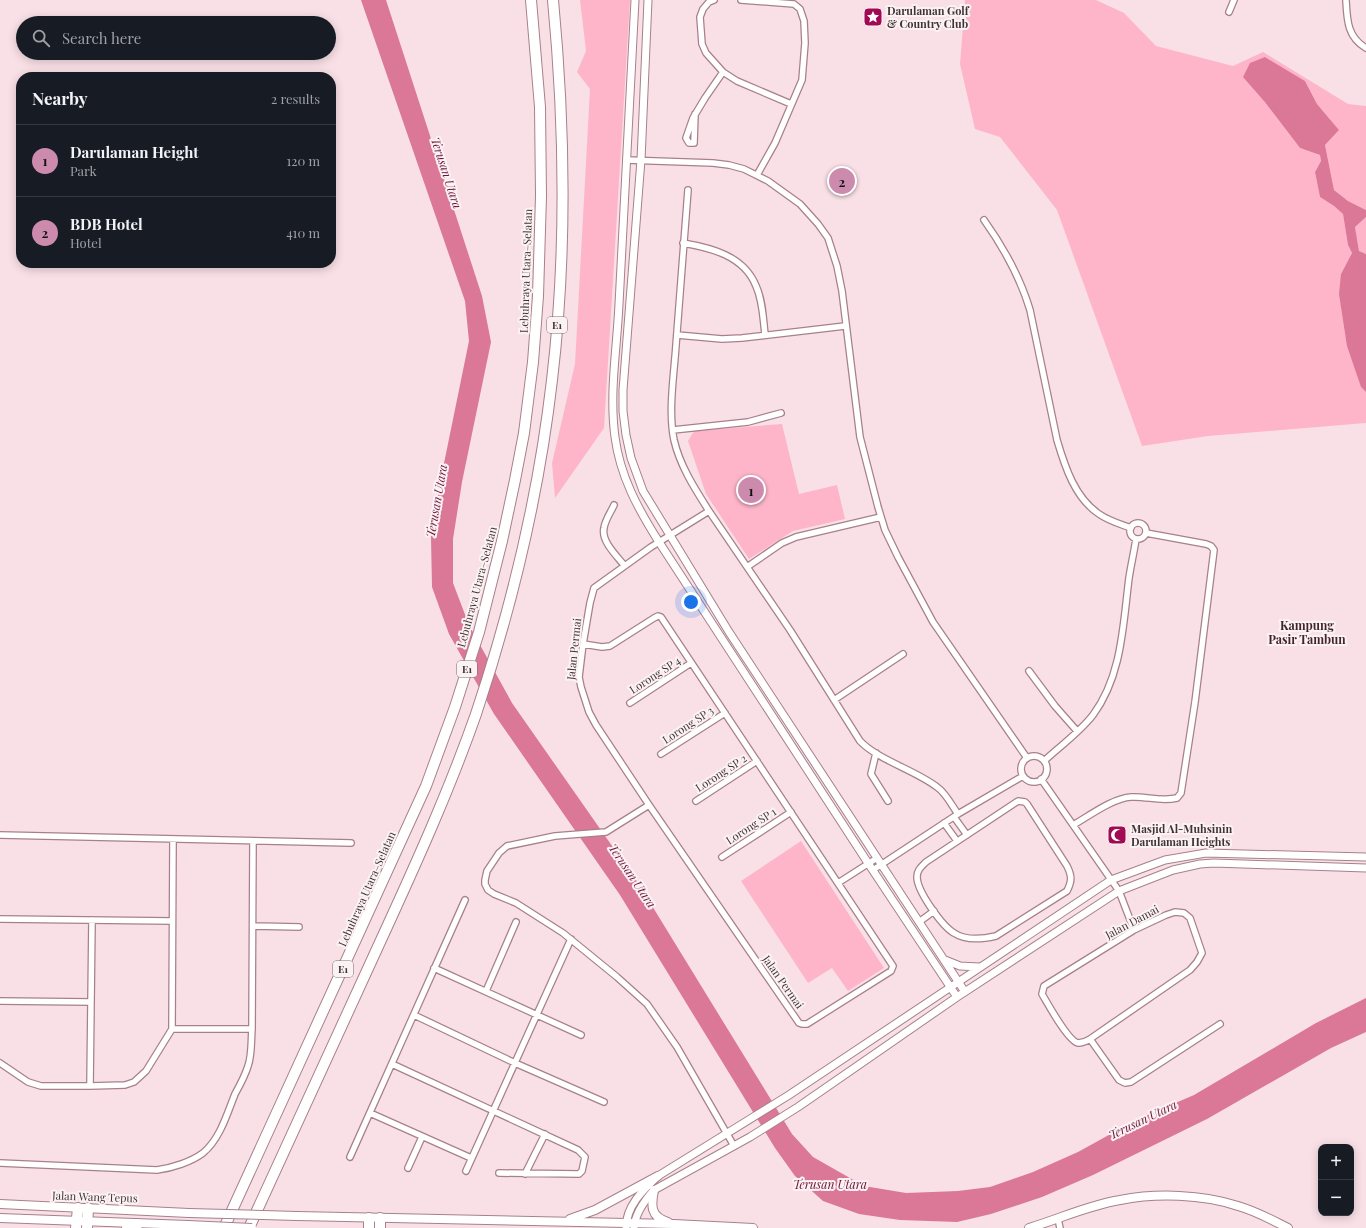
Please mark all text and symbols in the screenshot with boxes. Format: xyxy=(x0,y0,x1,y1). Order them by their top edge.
place label: Darulaman Golf & Country Club xyxy=(887,3,970,31)
place icon: Darulaman Golf & Country Club xyxy=(862,6,884,28)
search box xyxy=(16,16,336,60)
icon: search xyxy=(30,27,52,49)
text: Search here xyxy=(62,28,141,48)
text: Nearby xyxy=(32,87,87,109)
text: 2 results xyxy=(271,90,320,107)
water label: Terusan Utara xyxy=(428,135,466,210)
text: Darulaman Height xyxy=(70,142,199,162)
text: 1 xyxy=(43,152,47,169)
text: 120 m xyxy=(286,152,320,169)
text: Park xyxy=(70,162,97,179)
pin: 2 xyxy=(829,166,855,196)
street label: Lebuhraya Utara–Selatan xyxy=(516,208,535,333)
text: BDB Hotel xyxy=(70,214,143,234)
text: 2 xyxy=(42,224,48,241)
text: 410 m xyxy=(286,224,320,241)
text: Hotel xyxy=(70,234,102,251)
road number: E1 xyxy=(547,317,567,333)
water label: Terusan Utara xyxy=(422,463,450,539)
pin: 1 xyxy=(738,475,764,505)
street label: Lebuhraya Utara–Selatan xyxy=(453,524,500,649)
your location xyxy=(681,592,701,612)
street label: Jalan Permai xyxy=(563,617,584,682)
district label: Kampung Pasir Tambun xyxy=(1268,617,1346,647)
street label: Lorong SP 4 xyxy=(626,652,684,697)
road number: E1 xyxy=(457,661,477,677)
street label: Lorong SP 3 xyxy=(659,702,716,747)
street label: Lorong SP 2 xyxy=(692,750,749,795)
street label: Lorong SP 1 xyxy=(723,804,779,847)
place label: Masjid Al-Muhsinin Darulaman Heights xyxy=(1131,821,1233,849)
mosque icon: Masjid Al-Muhsinin Darulaman Heights xyxy=(1106,824,1128,846)
street label: Lebuhraya Utara–Selatan xyxy=(334,829,399,949)
water label: Terusan Utara xyxy=(606,840,660,911)
street label: Jalan Damai xyxy=(1101,901,1161,942)
street label: Jalan Permai xyxy=(759,951,807,1011)
road number: E1 xyxy=(333,961,353,977)
water label: Terusan Utara xyxy=(1106,1096,1179,1142)
map controls xyxy=(1318,1144,1354,1216)
button: + xyxy=(1318,1144,1354,1180)
water label: Terusan Utara xyxy=(793,1176,867,1192)
button: − xyxy=(1318,1180,1354,1216)
street label: Jalan Wang Tepus xyxy=(51,1187,138,1205)

